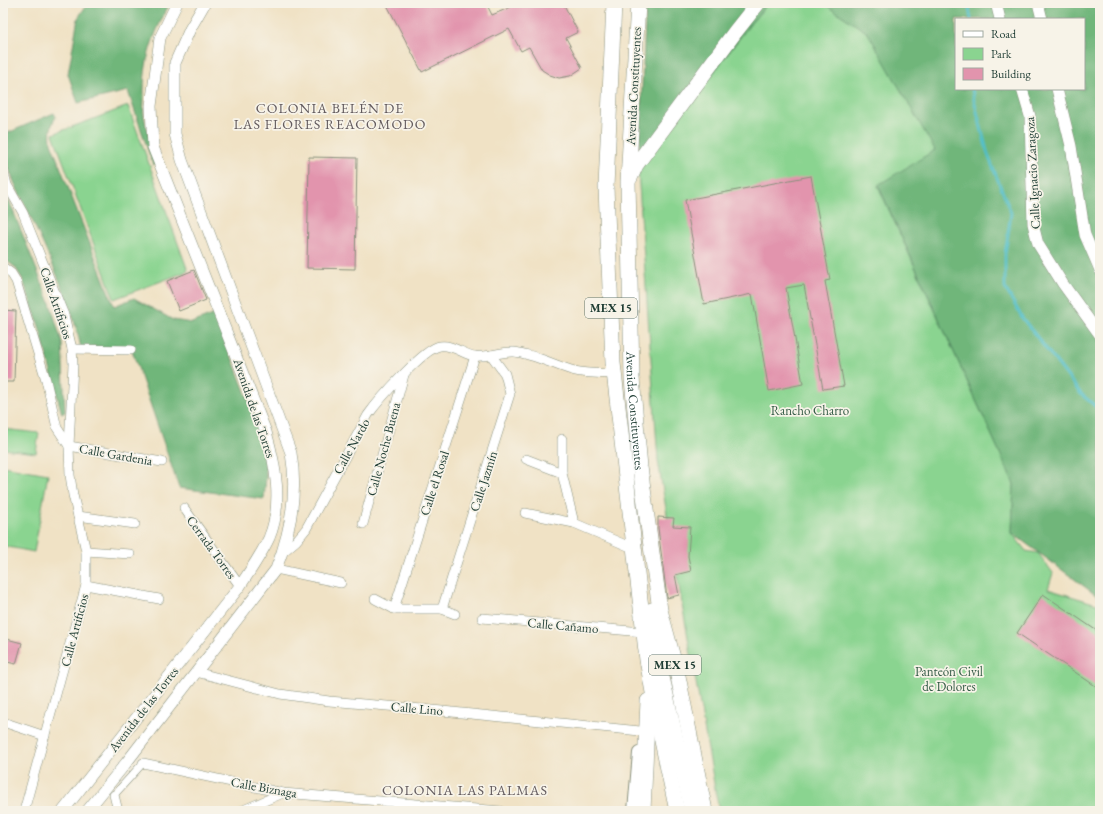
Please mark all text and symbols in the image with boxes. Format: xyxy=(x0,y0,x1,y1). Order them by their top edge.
legend xyxy=(955,18,1085,90)
street label: Avenida Constituyentes xyxy=(622,26,645,147)
text: Road xyxy=(991,26,1017,42)
text: Park xyxy=(991,46,1012,62)
text: Building xyxy=(991,66,1032,82)
district label: COLONIA BELÉN DE LAS FLORES REACOMODO xyxy=(234,99,426,133)
street label: Calle Ignacio Zaragoza xyxy=(1021,116,1044,230)
street label: Calle Artificios xyxy=(36,265,77,341)
road number: MEX 15 xyxy=(585,298,637,318)
street label: Avenida Constituyentes xyxy=(622,350,648,471)
street label: Avenida de las Torres xyxy=(229,355,279,460)
street label: Calle Noche Buena xyxy=(363,400,404,498)
park label: Rancho Charro xyxy=(771,402,849,419)
street label: Calle Nardo xyxy=(329,415,374,477)
street label: Calle Gardenia xyxy=(78,440,155,469)
street label: Calle el Rosal xyxy=(416,449,453,518)
street label: Calle Jazmín xyxy=(466,449,501,514)
street label: Cerrada Torres xyxy=(183,512,240,582)
street label: Calle Artificios xyxy=(57,592,92,668)
street label: Calle Cañamo xyxy=(527,614,599,637)
road number: MEX 15 xyxy=(649,655,701,675)
street label: Avenida de las Torres xyxy=(104,663,182,756)
park label: Panteón Civil de Dolores xyxy=(915,663,983,695)
street label: Calle Lino xyxy=(390,698,444,719)
street label: Calle Biznaga xyxy=(229,773,299,802)
district label: COLONIA LAS PALMAS xyxy=(382,781,548,799)

